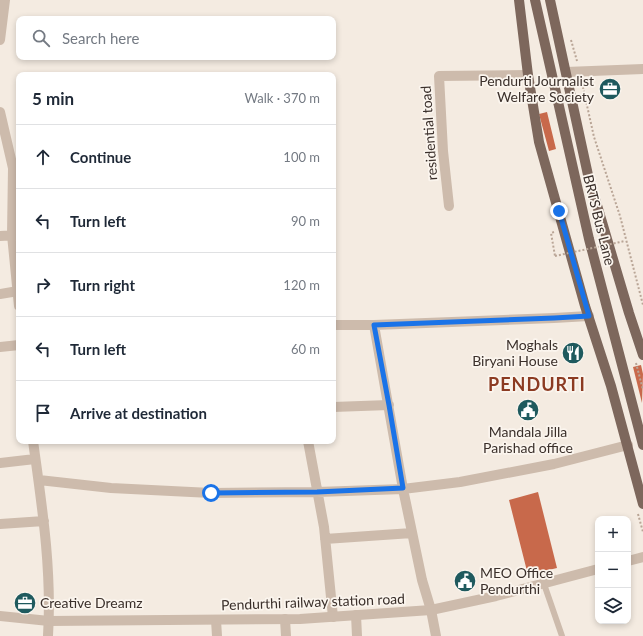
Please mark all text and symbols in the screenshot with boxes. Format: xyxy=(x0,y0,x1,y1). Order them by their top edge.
search box xyxy=(16,16,336,60)
icon: search xyxy=(30,27,52,49)
text: Search here xyxy=(62,29,139,47)
place label: Pendurti Journalist Welfare Society xyxy=(479,72,595,105)
office icon: Pendurti Journalist Welfare Society xyxy=(597,76,623,102)
street label: residential toad xyxy=(417,85,440,181)
text: 5 min xyxy=(32,88,74,109)
text: Walk · 370 m xyxy=(244,90,320,106)
icon: ahead xyxy=(32,146,54,168)
text: Continue xyxy=(70,148,131,166)
text: 100 m xyxy=(283,149,320,165)
street label: BRTS Bus Lane xyxy=(580,173,619,267)
route end xyxy=(550,202,568,220)
icon: left xyxy=(32,210,54,232)
text: Turn left xyxy=(70,212,126,230)
text: 90 m xyxy=(291,213,320,229)
icon: right xyxy=(32,274,54,296)
text: Turn right xyxy=(70,276,135,294)
text: 120 m xyxy=(283,277,320,293)
place label: Moghals Biryani House xyxy=(472,336,558,369)
icon: left xyxy=(32,338,54,360)
text: Turn left xyxy=(70,340,126,358)
restaurant icon: Moghals Biryani House xyxy=(560,340,586,366)
text: 60 m xyxy=(291,341,320,357)
district label: PENDURTI xyxy=(488,373,586,395)
public building icon: Mandala Jilla Parishad office xyxy=(515,397,541,423)
icon: arrive xyxy=(32,402,54,424)
text: Arrive at destination xyxy=(70,404,207,422)
place label: Mandala Jilla Parishad office xyxy=(483,423,573,456)
route start xyxy=(202,484,220,502)
map controls xyxy=(595,516,631,624)
button: + xyxy=(595,516,631,552)
button: − xyxy=(595,552,631,588)
place label: MEO Office Pendurthi xyxy=(480,564,553,597)
public building icon: MEO Office Pendurthi xyxy=(452,568,478,594)
button: layers xyxy=(595,588,631,624)
office icon: Creative Dreamz xyxy=(12,590,38,616)
street label: Pendurthi railway station road xyxy=(221,590,405,613)
place label: Creative Dreamz xyxy=(40,594,143,611)

